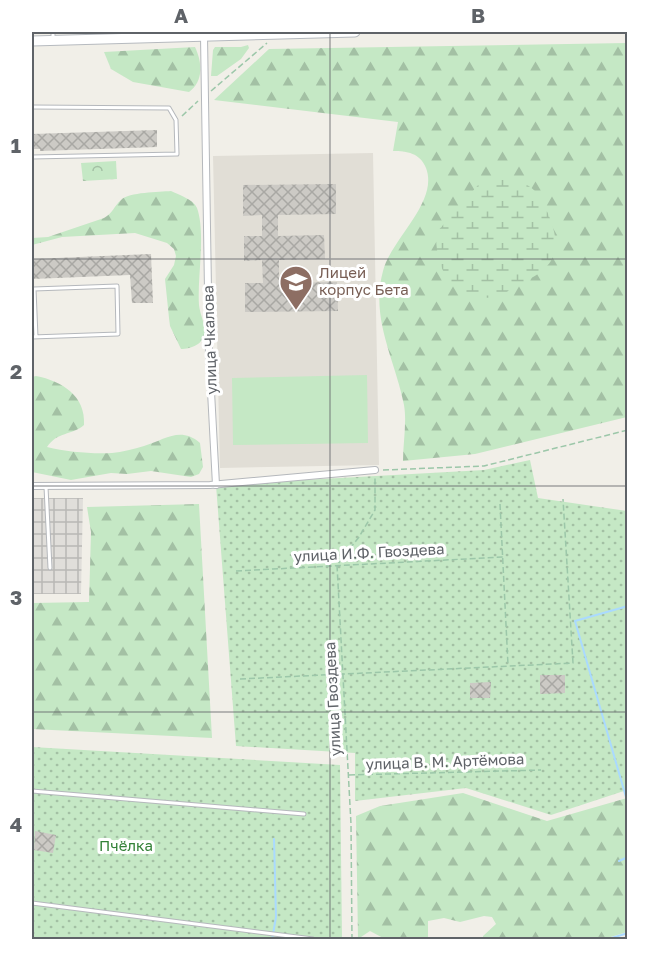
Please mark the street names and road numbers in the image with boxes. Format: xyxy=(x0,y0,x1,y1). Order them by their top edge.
street label: улица Чкалова xyxy=(198,285,220,395)
street label: улица И.Ф. Гвоздева xyxy=(293,539,445,565)
street label: улица Гвоздева xyxy=(320,641,344,757)
street label: улица В. М. Артёмова xyxy=(365,749,525,773)

